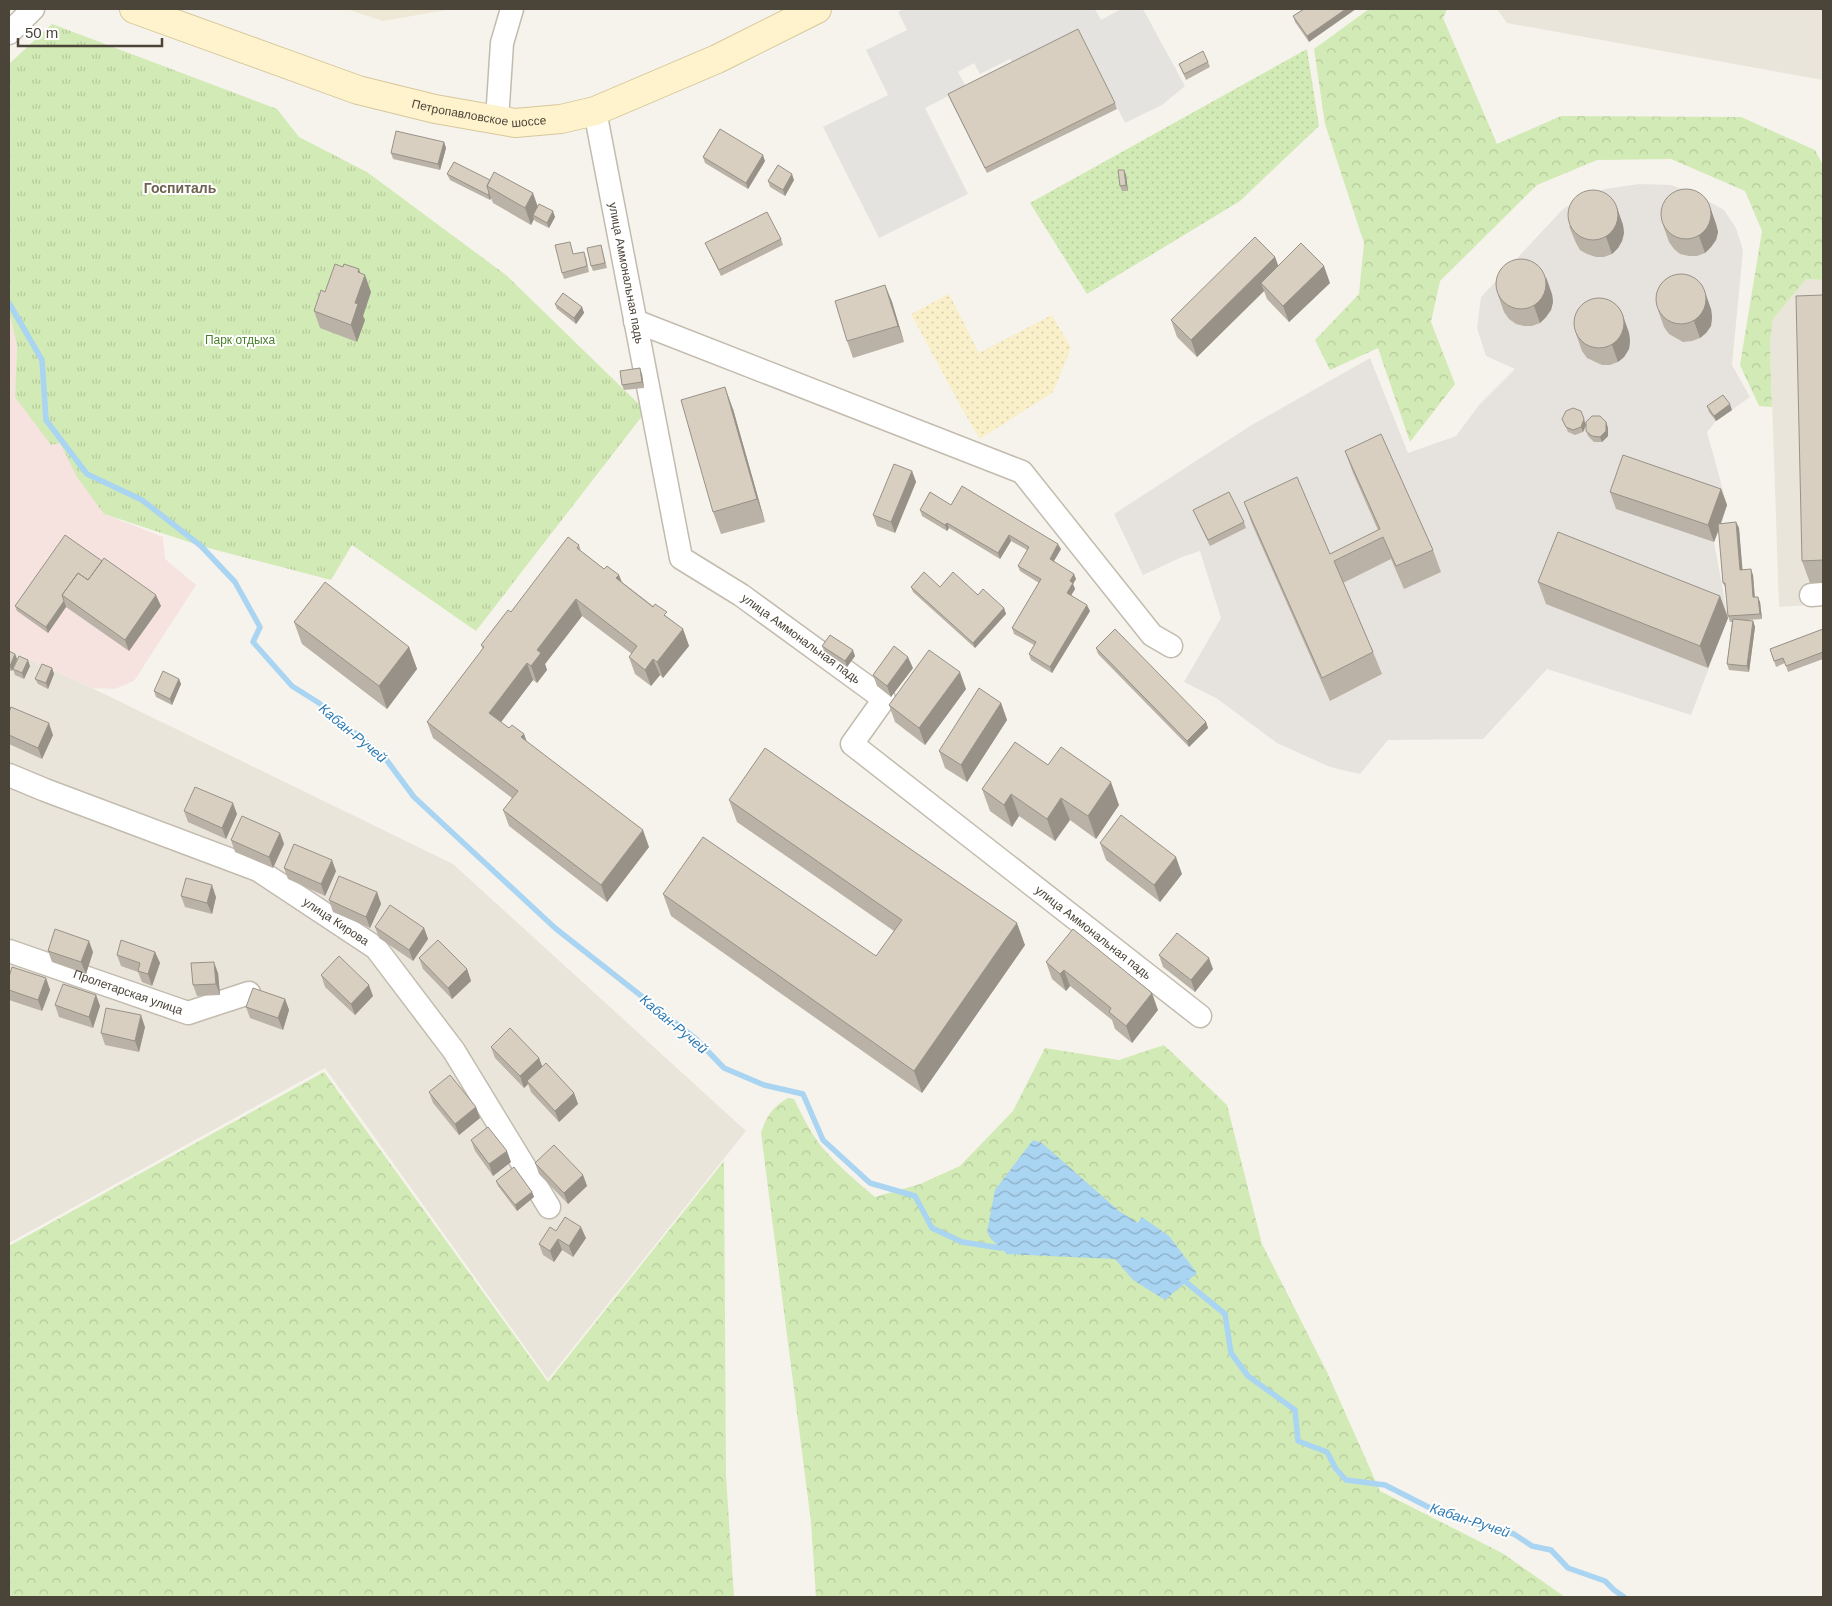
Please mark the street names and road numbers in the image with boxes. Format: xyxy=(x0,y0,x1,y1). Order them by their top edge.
street label: Петропавловское шоссе xyxy=(410,97,547,130)
street label: улица Аммональная падь xyxy=(606,201,647,345)
street label: улица Аммональная падь xyxy=(739,591,863,687)
street label: улица Аммональная падь xyxy=(1032,883,1154,982)
street label: улица Кирова xyxy=(300,895,372,949)
street label: Пролетарская улица xyxy=(72,967,185,1018)

